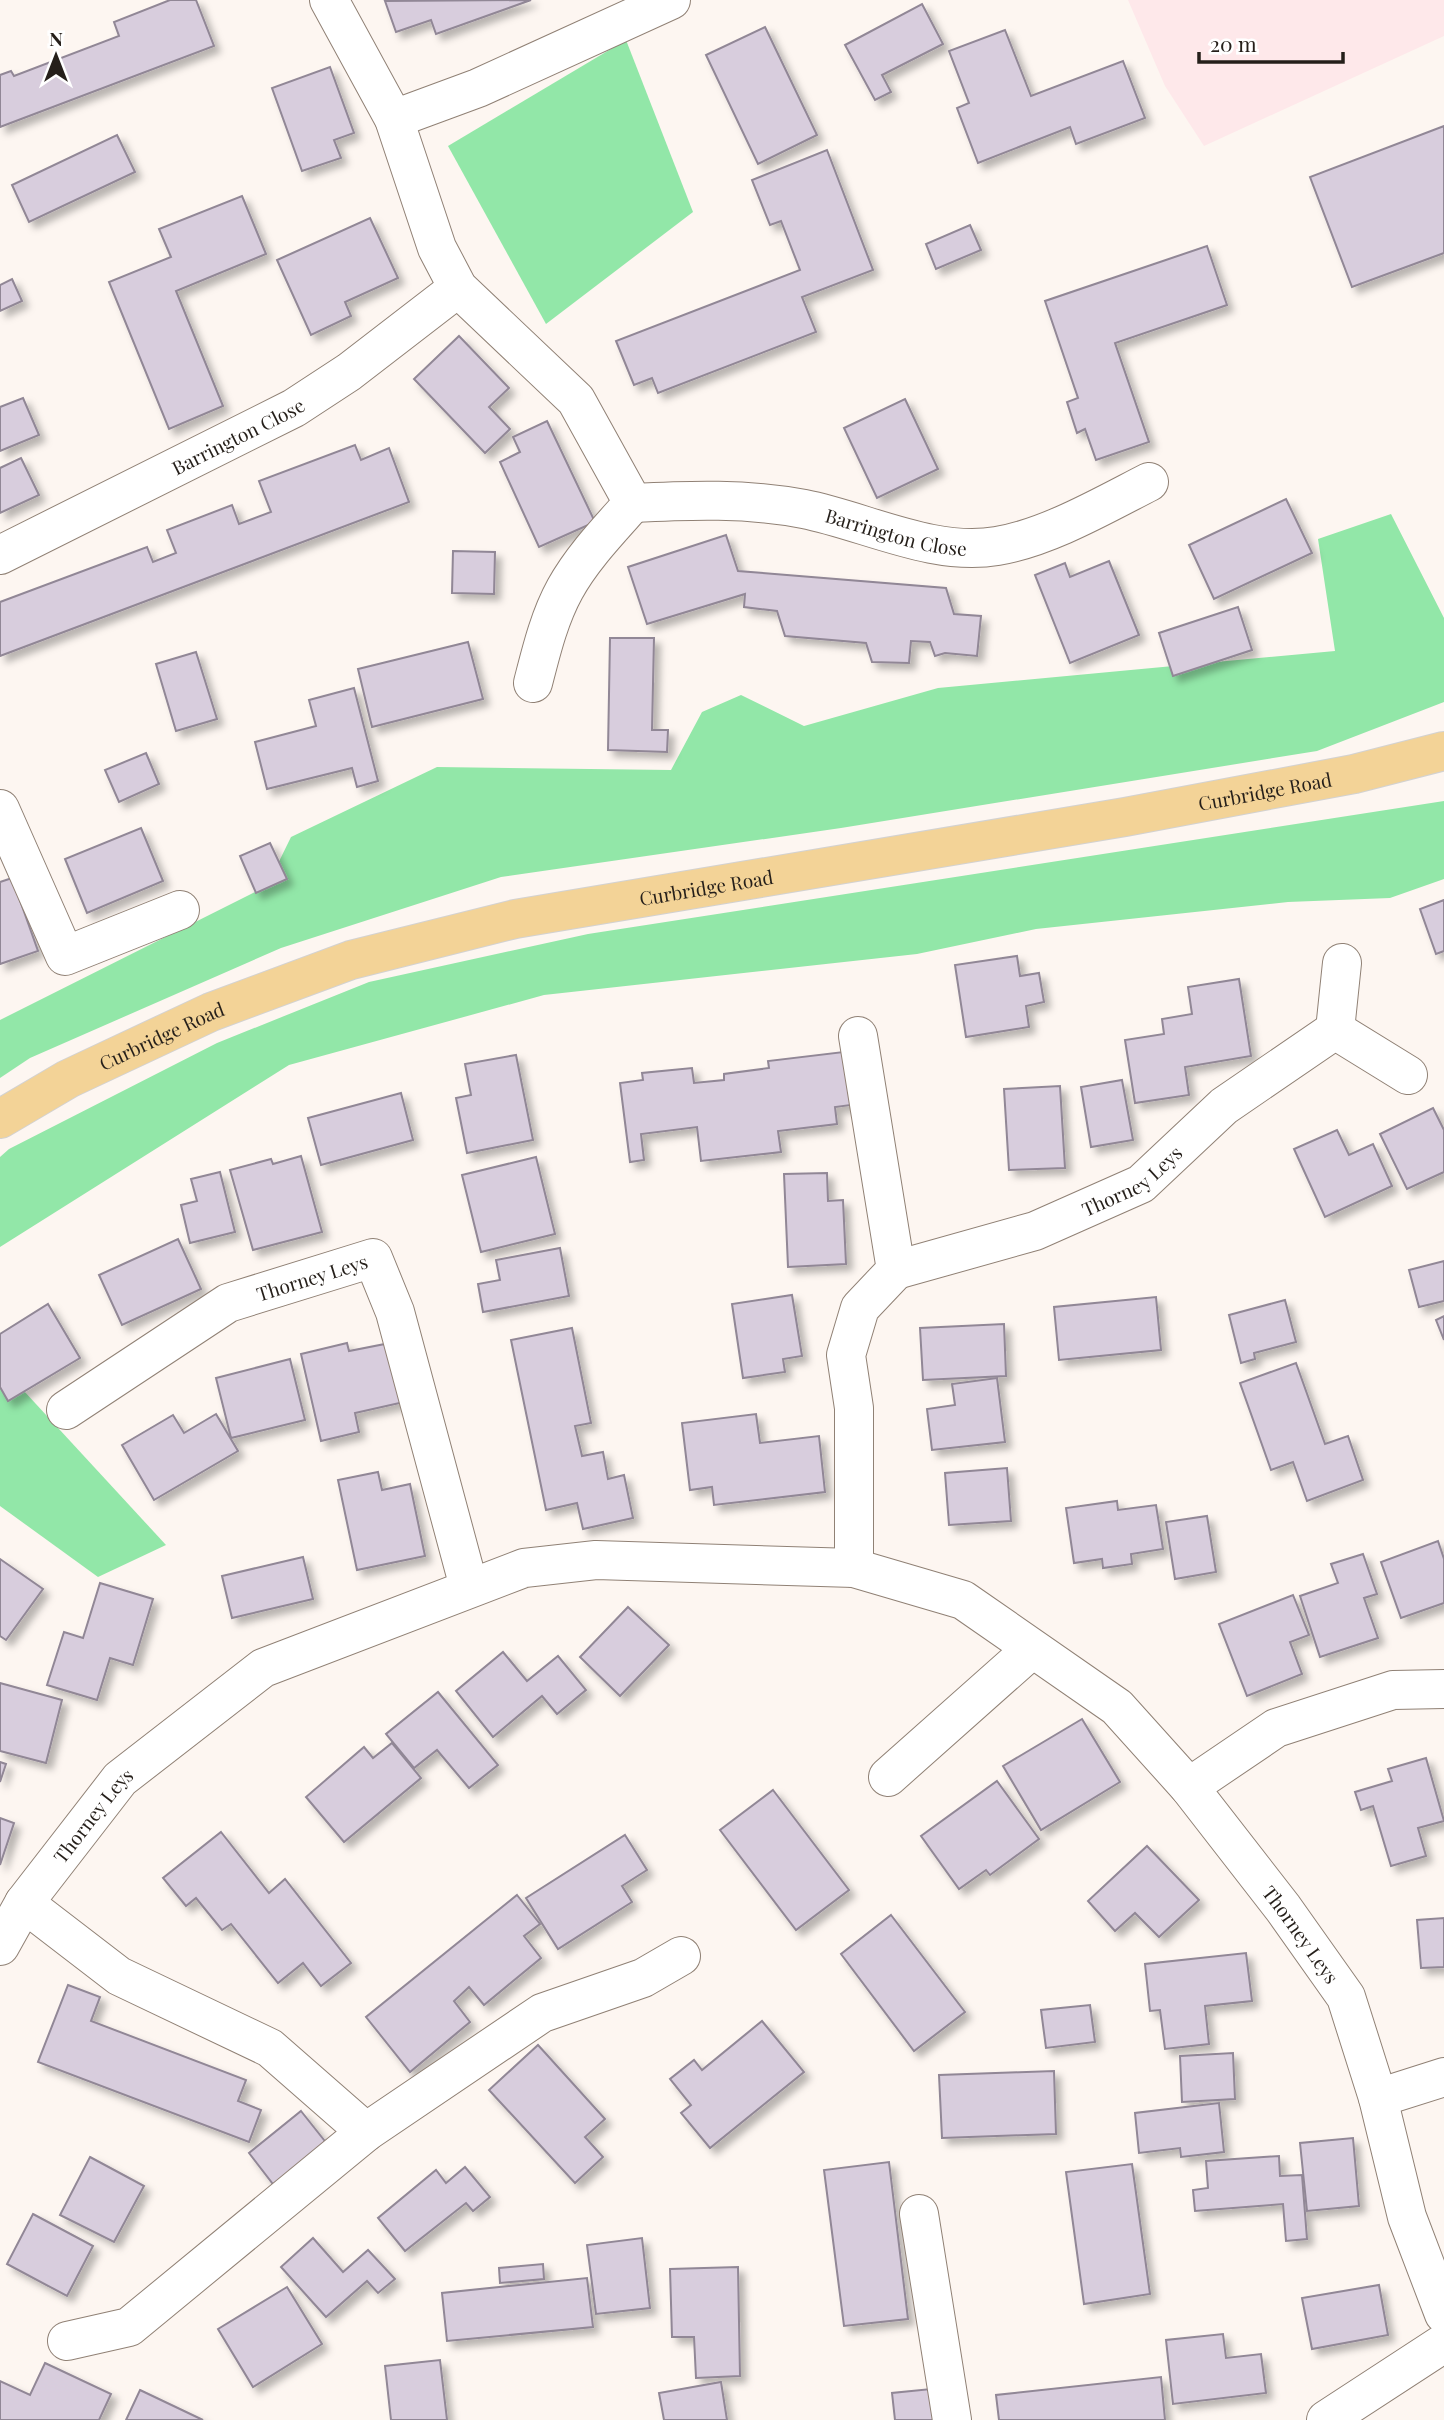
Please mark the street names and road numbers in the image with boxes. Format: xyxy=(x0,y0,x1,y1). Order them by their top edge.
street label: Barrington Close xyxy=(167,392,309,480)
street label: Barrington Close xyxy=(823,502,968,561)
street label: Curbridge Road xyxy=(1196,765,1334,816)
street label: Curbridge Road xyxy=(637,863,775,911)
street label: Curbridge Road xyxy=(95,995,228,1076)
street label: Thorney Leys xyxy=(1077,1139,1187,1222)
street label: Thorney Leys xyxy=(253,1248,371,1306)
street label: Thorney Leys xyxy=(47,1761,138,1868)
street label: Thorney Leys xyxy=(1257,1880,1345,1988)

